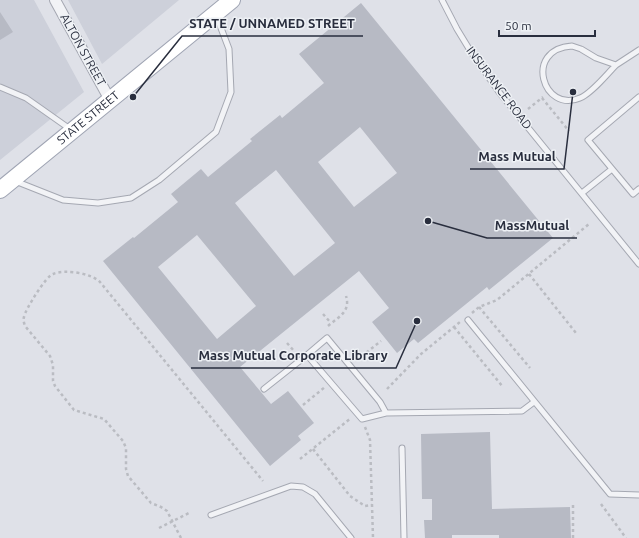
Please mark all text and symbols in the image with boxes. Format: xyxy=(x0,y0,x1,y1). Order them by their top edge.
street label: ALTON STREET xyxy=(58,11,109,88)
callout: STATE / UNNAMED STREET xyxy=(182,11,363,36)
scale bar xyxy=(499,12,595,38)
text: STATE / UNNAMED STREET xyxy=(189,16,355,30)
text: 50 m xyxy=(505,19,532,32)
street label: INSURANCE ROAD xyxy=(464,44,535,132)
street label: STATE STREET xyxy=(54,88,122,147)
callout: Mass Mutual xyxy=(470,144,564,169)
text: Mass Mutual xyxy=(478,149,556,163)
callout: MassMutual xyxy=(487,213,577,238)
text: MassMutual xyxy=(495,218,569,232)
callout: Mass Mutual Corporate Library xyxy=(191,343,396,368)
text: Mass Mutual Corporate Library xyxy=(198,348,388,362)

